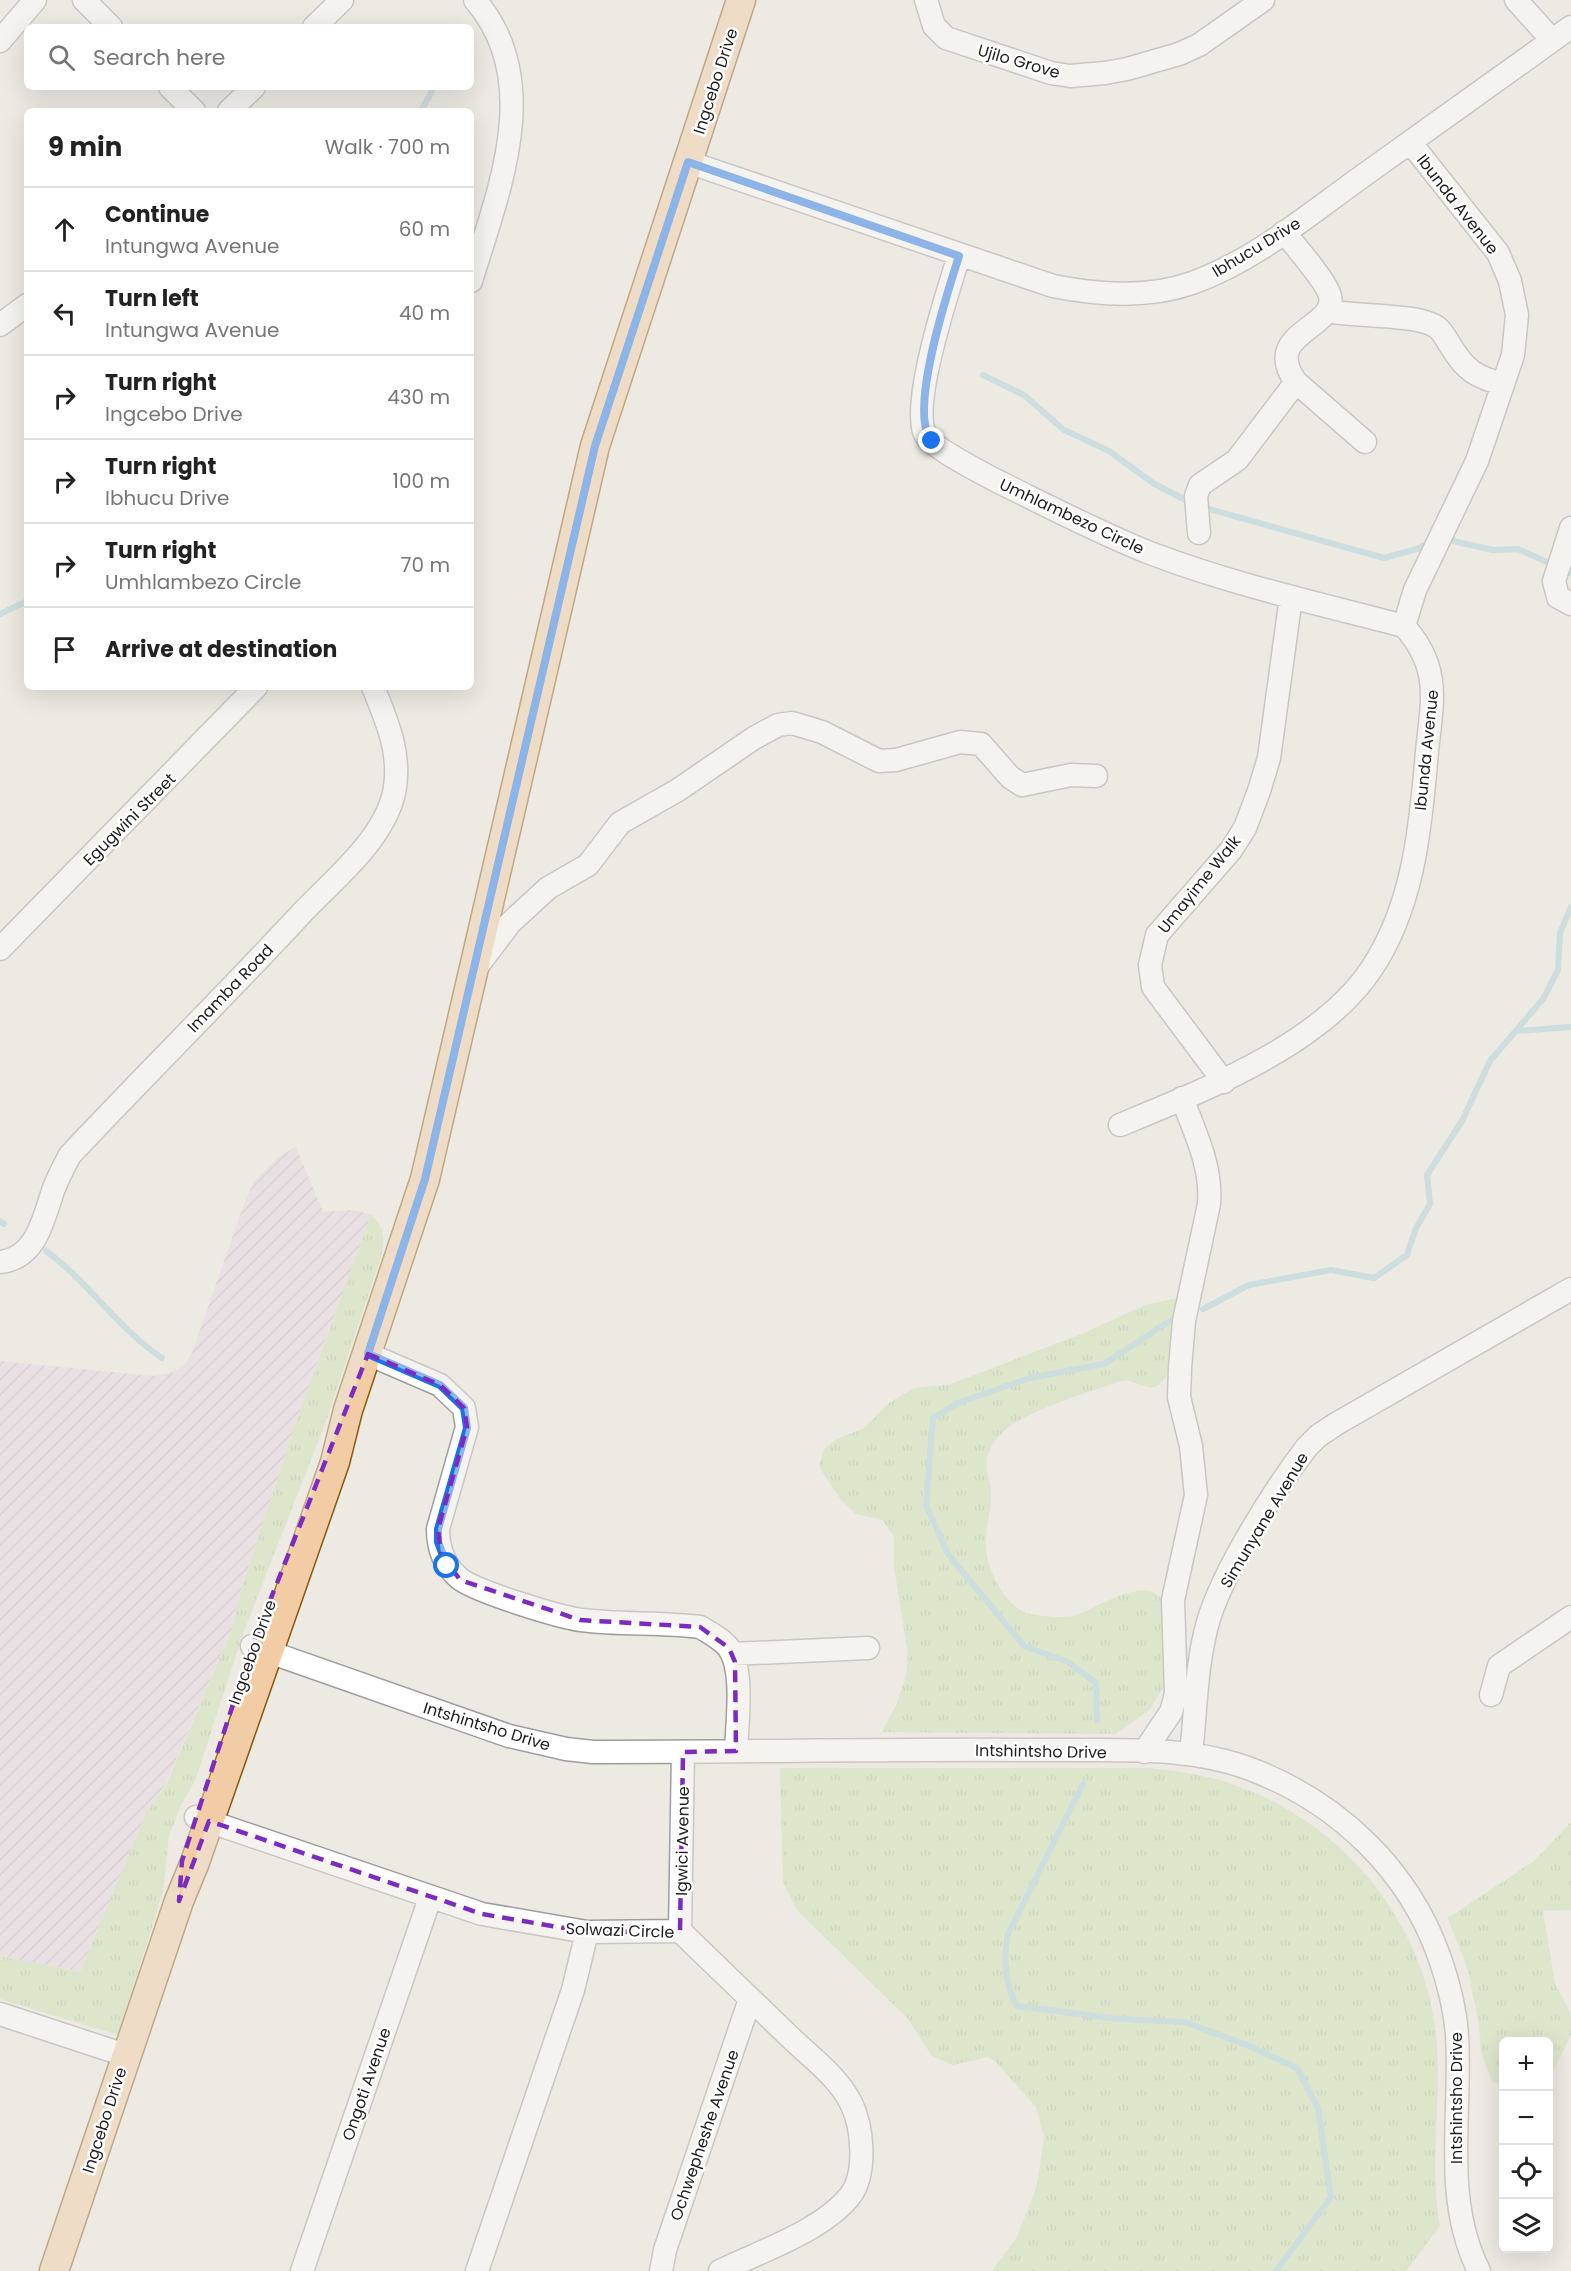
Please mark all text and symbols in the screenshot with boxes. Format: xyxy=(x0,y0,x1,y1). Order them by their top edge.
search box xyxy=(24,24,474,90)
street label: Ingcebo Drive xyxy=(688,25,743,137)
street label: Ujilo Grove xyxy=(975,39,1063,84)
icon: search xyxy=(45,41,78,74)
text: Search here xyxy=(93,42,226,73)
text: 9 min xyxy=(48,129,122,165)
text: Walk · 700 m xyxy=(325,133,450,161)
street label: Ibunda Avenue xyxy=(1411,149,1504,259)
text: Continue xyxy=(105,199,209,230)
street label: Ibhucu Drive xyxy=(1208,212,1305,283)
icon: ahead xyxy=(48,213,81,246)
text: 60 m xyxy=(399,215,450,243)
text: Intungwa Avenue xyxy=(105,232,279,260)
text: Turn left xyxy=(105,283,199,314)
icon: left xyxy=(48,297,81,330)
text: 40 m xyxy=(399,299,450,327)
text: Intungwa Avenue xyxy=(105,316,279,344)
text: Turn right xyxy=(105,367,216,398)
icon: right xyxy=(48,381,81,414)
text: 430 m xyxy=(387,383,450,411)
text: Ingcebo Drive xyxy=(105,400,243,428)
route end xyxy=(918,427,944,453)
text: Turn right xyxy=(105,451,216,482)
icon: right xyxy=(48,465,81,498)
text: 100 m xyxy=(393,467,450,495)
street label: Umhlambezo Circle xyxy=(996,473,1148,560)
text: Ibhucu Drive xyxy=(105,484,229,512)
text: Turn right xyxy=(105,535,216,566)
icon: right xyxy=(48,549,81,582)
text: 70 m xyxy=(401,551,450,579)
text: Umhlambezo Circle xyxy=(105,568,301,596)
icon: arrive xyxy=(48,633,81,666)
text: Arrive at destination xyxy=(105,634,337,665)
street label: Ibunda Avenue xyxy=(1409,688,1444,812)
street label: Egugwini Street xyxy=(78,768,181,871)
street label: Umayime Walk xyxy=(1153,830,1247,938)
street label: Imamba Road xyxy=(182,939,279,1038)
street label: Simunyane Avenue xyxy=(1215,1448,1314,1592)
route start xyxy=(433,1552,459,1578)
street label: Ingcebo Drive xyxy=(223,1596,282,1708)
street label: Intshintsho Drive xyxy=(420,1696,553,1757)
street label: Intshintsho Drive xyxy=(975,1739,1107,1764)
street label: Igwici Avenue xyxy=(670,1786,695,1896)
street label: Solwazi Circle xyxy=(565,1917,675,1944)
street label: Ongoti Avenue xyxy=(336,2025,397,2144)
street label: Intshintsho Drive xyxy=(1445,2032,1468,2164)
map controls xyxy=(1499,2037,1553,2253)
button: + xyxy=(1499,2037,1553,2091)
street label: Ochwepheshe Avenue xyxy=(664,2047,745,2224)
street label: Ingcebo Drive xyxy=(77,2064,132,2176)
button: − xyxy=(1499,2091,1553,2145)
button: locate xyxy=(1499,2145,1553,2199)
button: layers xyxy=(1499,2199,1553,2253)

